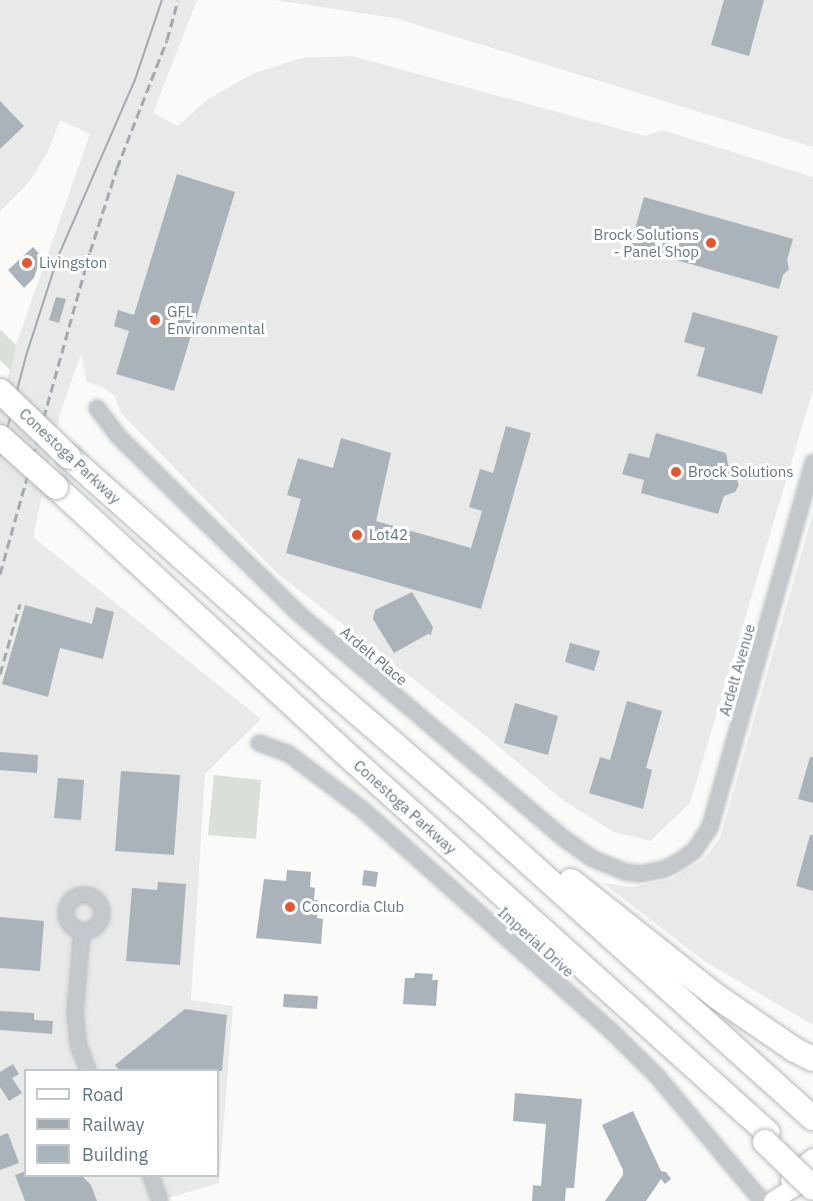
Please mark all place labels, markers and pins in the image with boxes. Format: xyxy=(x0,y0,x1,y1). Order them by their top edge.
place label: Brock Solutions - Panel Shop xyxy=(593,225,699,260)
marker: Brock Solutions - Panel Shop xyxy=(704,236,718,250)
place label: Livingston xyxy=(39,254,107,272)
marker: Livingston xyxy=(20,256,34,270)
place label: GFL Environmental xyxy=(167,302,265,337)
marker: GFL Environmental xyxy=(148,313,162,327)
place label: Brock Solutions xyxy=(688,463,794,481)
marker: Brock Solutions xyxy=(669,465,683,479)
place label: Lot42 xyxy=(369,526,408,544)
marker: Lot42 xyxy=(350,528,364,542)
place label: Concordia Club xyxy=(302,898,404,916)
marker: Concordia Club xyxy=(283,900,297,914)

